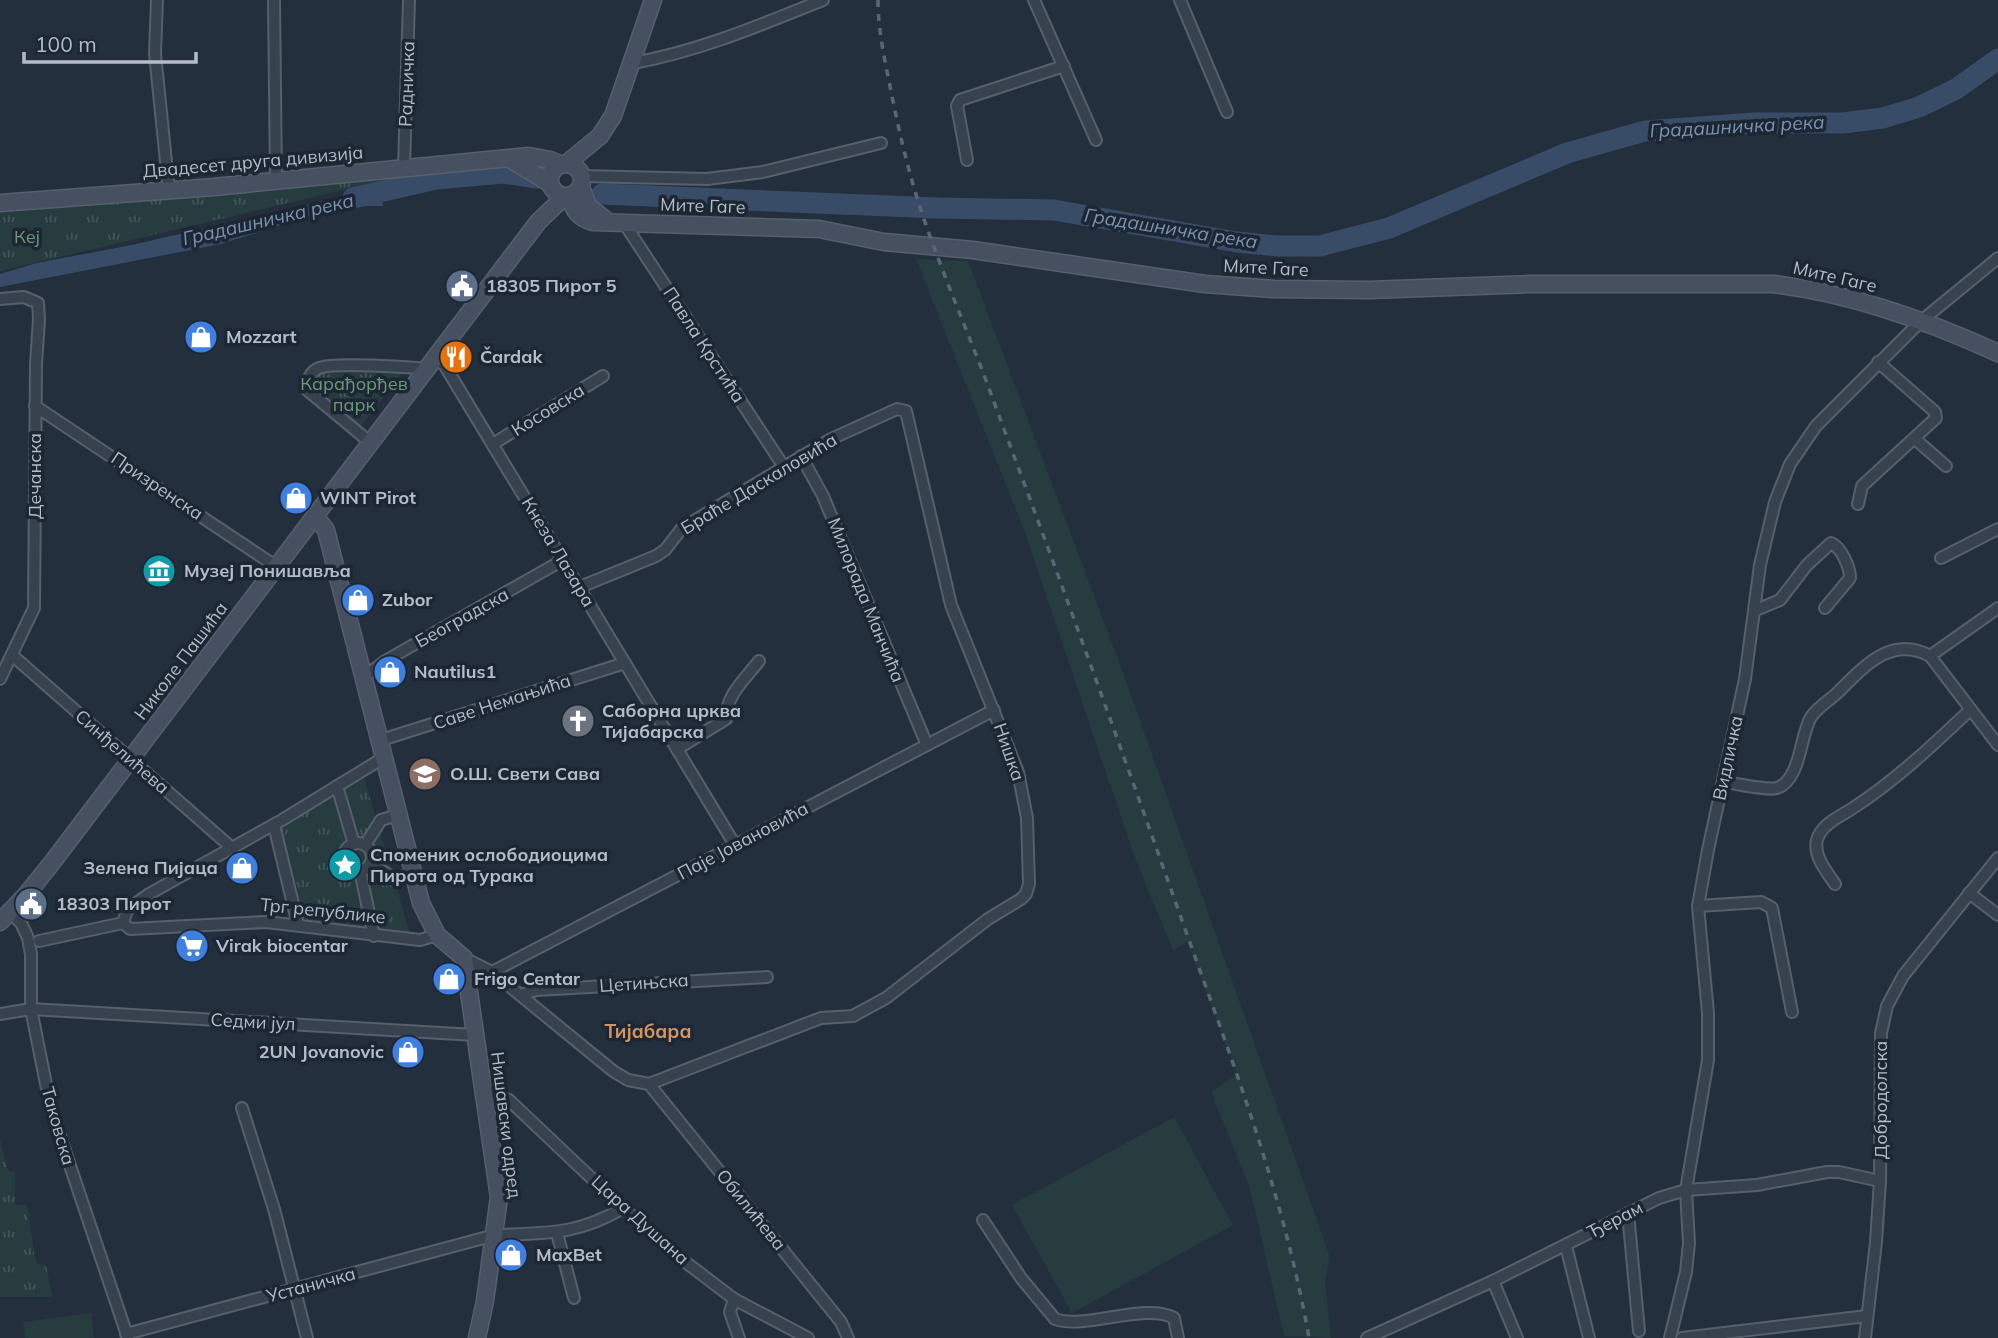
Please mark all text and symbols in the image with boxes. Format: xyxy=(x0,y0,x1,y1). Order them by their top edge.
scale bar xyxy=(24,21,196,65)
text: 100 m xyxy=(35,31,97,57)
street label: Радничка xyxy=(394,41,419,127)
water label: Градашничка река xyxy=(1649,109,1825,143)
street label: Двадесет друга дивизија xyxy=(142,140,364,183)
water label: Градашничка река xyxy=(180,188,356,250)
street label: Мите Гаге xyxy=(660,193,746,218)
water label: Градашничка река xyxy=(1083,202,1259,254)
park label: Кеј xyxy=(14,225,40,248)
street label: Мите Гаге xyxy=(1223,254,1309,281)
street label: Мите Гаге xyxy=(1791,256,1879,297)
public building icon: 18305 Пирот 5 xyxy=(443,267,481,305)
place label: 18305 Пирот 5 xyxy=(486,274,617,297)
street label: Павла Крстића xyxy=(658,282,750,407)
shop icon: Mozzart xyxy=(182,318,220,356)
place label: Mozzart xyxy=(226,325,297,348)
restaurant icon: Čardak xyxy=(437,338,475,376)
place label: Čardak xyxy=(480,345,543,368)
park label: Карађорђев парк xyxy=(300,372,408,416)
street label: Косовска xyxy=(507,378,588,441)
street label: Браће Даскаловића xyxy=(676,428,841,539)
street label: Дечанска xyxy=(23,433,46,519)
street label: Призренска xyxy=(107,446,208,525)
shop icon: WINT Pirot xyxy=(277,479,315,517)
place label: WINT Pirot xyxy=(320,486,416,509)
street label: Кнеза Лазара xyxy=(517,493,600,611)
street label: Милорада Манчића xyxy=(823,514,910,685)
museum icon: Музеј Понишавља xyxy=(140,552,178,590)
place label: Музеј Понишавља xyxy=(184,559,351,582)
shop icon: Zubor xyxy=(339,581,377,619)
street label: Београдска xyxy=(411,582,513,653)
place label: Zubor xyxy=(382,588,433,611)
street label: Николе Пашића xyxy=(129,597,232,724)
shop icon: Nautilus1 xyxy=(371,653,409,691)
place label: Nautilus1 xyxy=(414,660,496,683)
street label: Саве Немањића xyxy=(430,668,574,735)
place label: Саборна црква Тијабарска xyxy=(602,699,741,743)
church icon: Саборна црква Тијабарска xyxy=(559,702,597,740)
street label: Синђелићева xyxy=(70,704,174,799)
street label: Видличка xyxy=(1707,713,1748,802)
street label: Нишка xyxy=(989,720,1030,784)
school or university icon: О.Ш. Свети Сава xyxy=(406,755,444,793)
place label: О.Ш. Свети Сава xyxy=(450,762,600,785)
street label: Паје Јовановића xyxy=(673,796,812,885)
place label: Споменик ослободиоцима Пирота од Турака xyxy=(370,843,608,887)
place icon: Споменик ослободиоцима Пирота од Турака xyxy=(326,846,364,884)
shop icon: Зелена Пијаца xyxy=(223,849,261,887)
place label: Зелена Пијаца xyxy=(84,856,218,879)
public building icon: 18303 Пирот xyxy=(12,885,50,923)
place label: 18303 Пирот xyxy=(56,892,171,915)
street label: Трг републике xyxy=(259,892,387,929)
supermarket icon: Virak biocentar xyxy=(173,927,211,965)
place label: Virak biocentar xyxy=(215,934,349,957)
shop icon: Frigo Centar xyxy=(430,960,468,998)
place label: Frigo Centar xyxy=(474,967,581,990)
street label: Цетињска xyxy=(599,968,689,997)
street label: Седми јул xyxy=(210,1008,296,1035)
district label: Тијабара xyxy=(605,1019,691,1043)
shop icon: 2UN Jovanovic xyxy=(389,1033,427,1071)
place label: 2UN Jovanovic xyxy=(259,1040,384,1063)
street label: Добродолска xyxy=(1869,1041,1892,1159)
street label: Нишавски одред xyxy=(486,1050,527,1200)
street label: Таковска xyxy=(36,1084,81,1168)
street label: Обилићева xyxy=(712,1164,791,1255)
street label: Цара Душана xyxy=(587,1170,694,1269)
street label: Ђерам xyxy=(1583,1196,1646,1243)
shop icon: MaxBet xyxy=(492,1236,530,1274)
place label: MaxBet xyxy=(536,1243,602,1266)
street label: Устаничка xyxy=(263,1262,358,1308)

